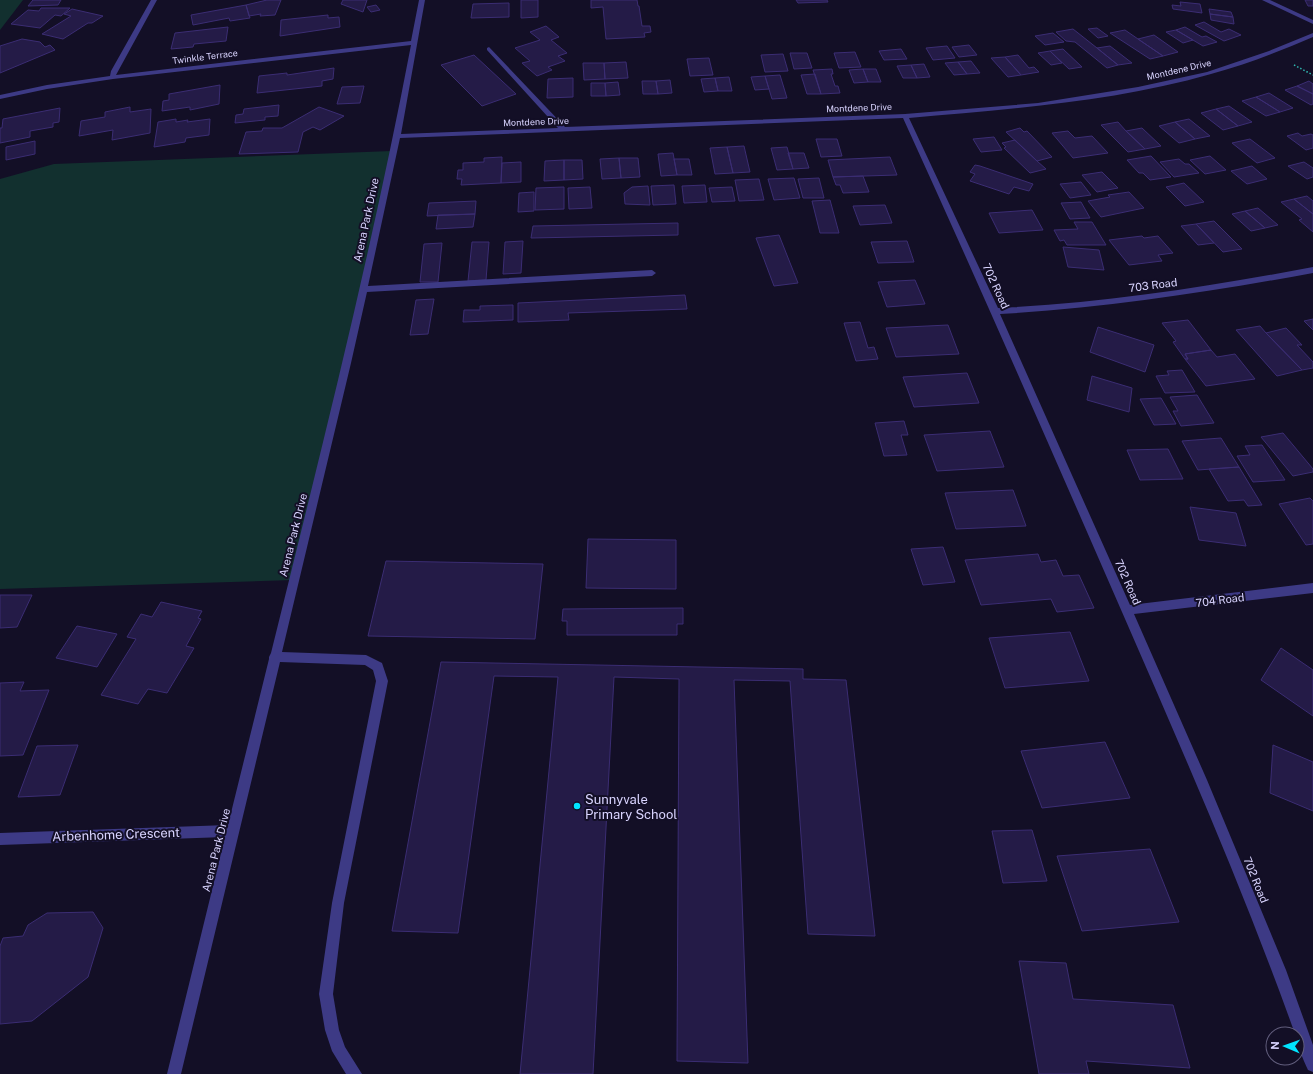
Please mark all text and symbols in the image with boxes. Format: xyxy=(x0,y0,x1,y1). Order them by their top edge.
street label: Twinkle Terrace xyxy=(172,47,238,66)
street label: Montdene Drive xyxy=(1146,57,1212,82)
street label: Montdene Drive xyxy=(826,101,892,114)
street label: Montdene Drive xyxy=(503,115,569,128)
street label: Arena Park Drive xyxy=(351,177,381,263)
street label: 702 Road xyxy=(980,262,1012,310)
street label: 703 Road xyxy=(1128,276,1178,294)
street label: Arena Park Drive xyxy=(277,492,309,578)
street label: 702 Road xyxy=(1113,557,1143,607)
street label: 704 Road xyxy=(1195,591,1245,609)
place label: Sunnyvale Primary School xyxy=(585,792,677,822)
marker: Sunnyvale Primary School xyxy=(572,801,582,811)
street label: Arena Park Drive xyxy=(200,807,232,893)
street label: Arbenhome Crescent xyxy=(52,825,180,844)
street label: 702 Road xyxy=(1241,855,1271,905)
north arrow xyxy=(1265,1026,1305,1066)
text: N xyxy=(1269,1041,1281,1050)

